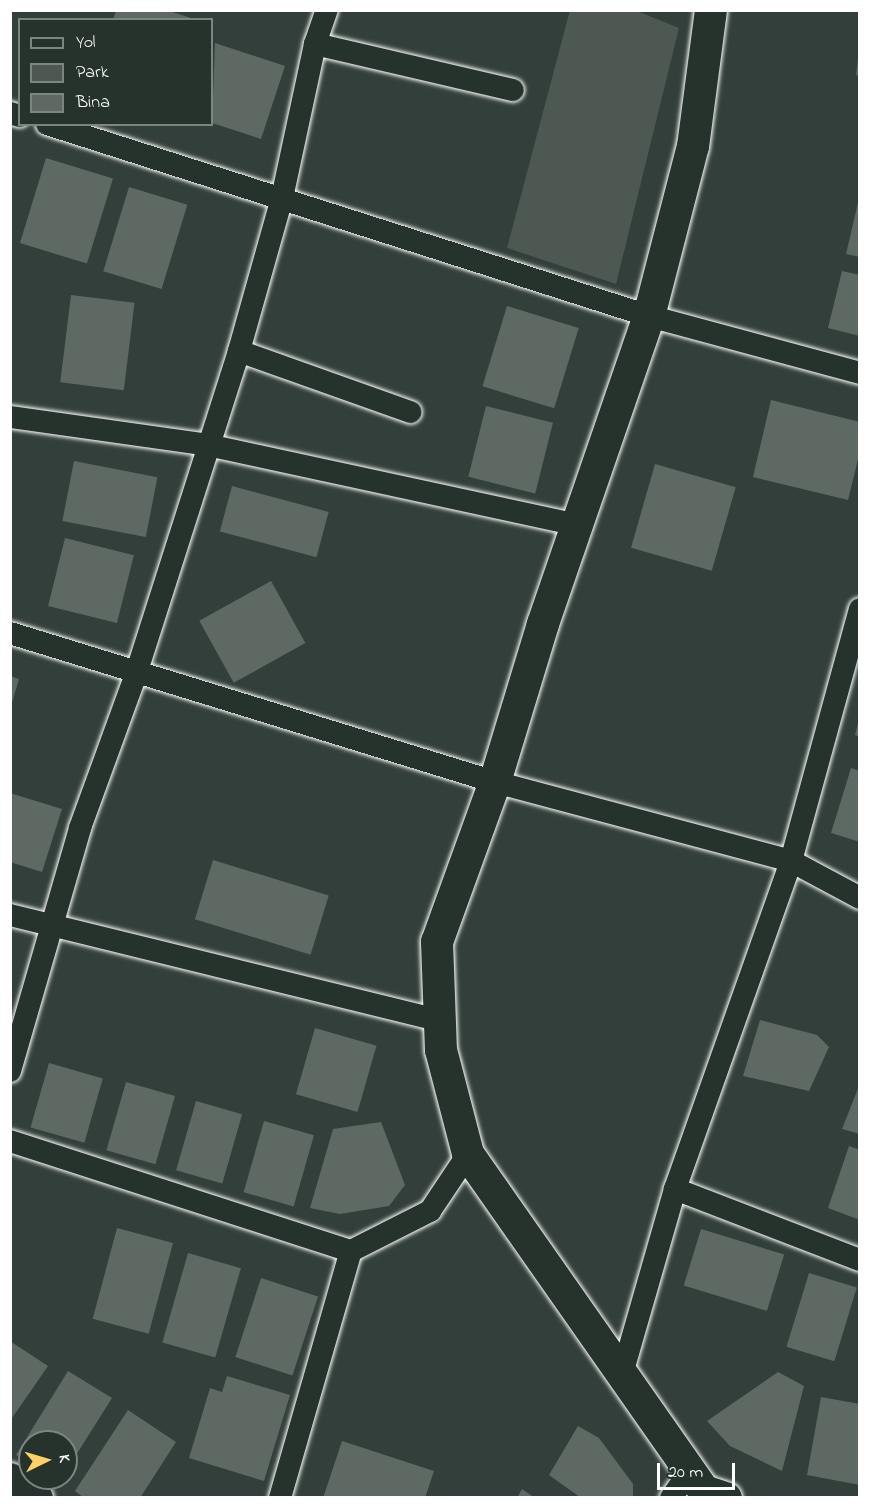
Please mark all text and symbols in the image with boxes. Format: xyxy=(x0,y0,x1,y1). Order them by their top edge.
legend xyxy=(18,18,213,126)
text: Yol xyxy=(76,30,96,56)
text: Park xyxy=(76,60,109,86)
text: Bina xyxy=(76,90,110,116)
north arrow xyxy=(18,1430,78,1490)
scale bar xyxy=(660,1451,738,1489)
text: K xyxy=(52,1454,76,1464)
text: 20 m xyxy=(668,1460,703,1486)

